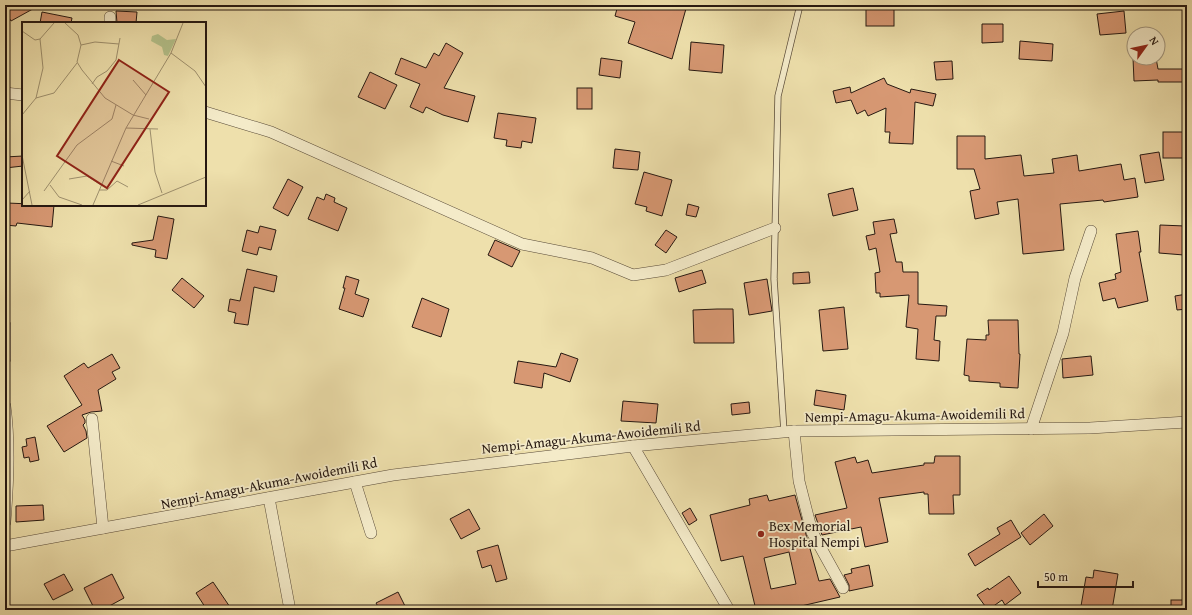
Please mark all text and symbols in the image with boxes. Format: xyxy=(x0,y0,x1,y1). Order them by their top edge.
inset map xyxy=(22,22,206,206)
north arrow xyxy=(1126,26,1166,66)
text: N xyxy=(1146,33,1163,49)
street label: Nempi-Amagu-Akuma-Awoidemili Rd xyxy=(805,403,1026,427)
street label: Nempi-Amagu-Akuma-Awoidemili Rd xyxy=(481,416,702,458)
street label: Nempi-Amagu-Akuma-Awoidemili Rd xyxy=(159,452,379,514)
place label: Bex Memorial Hospital Nempi xyxy=(769,516,860,552)
marker: Bex Memorial Hospital Nempi xyxy=(756,529,766,539)
scale bar xyxy=(1038,563,1133,589)
text: 50 m xyxy=(1044,568,1068,585)

